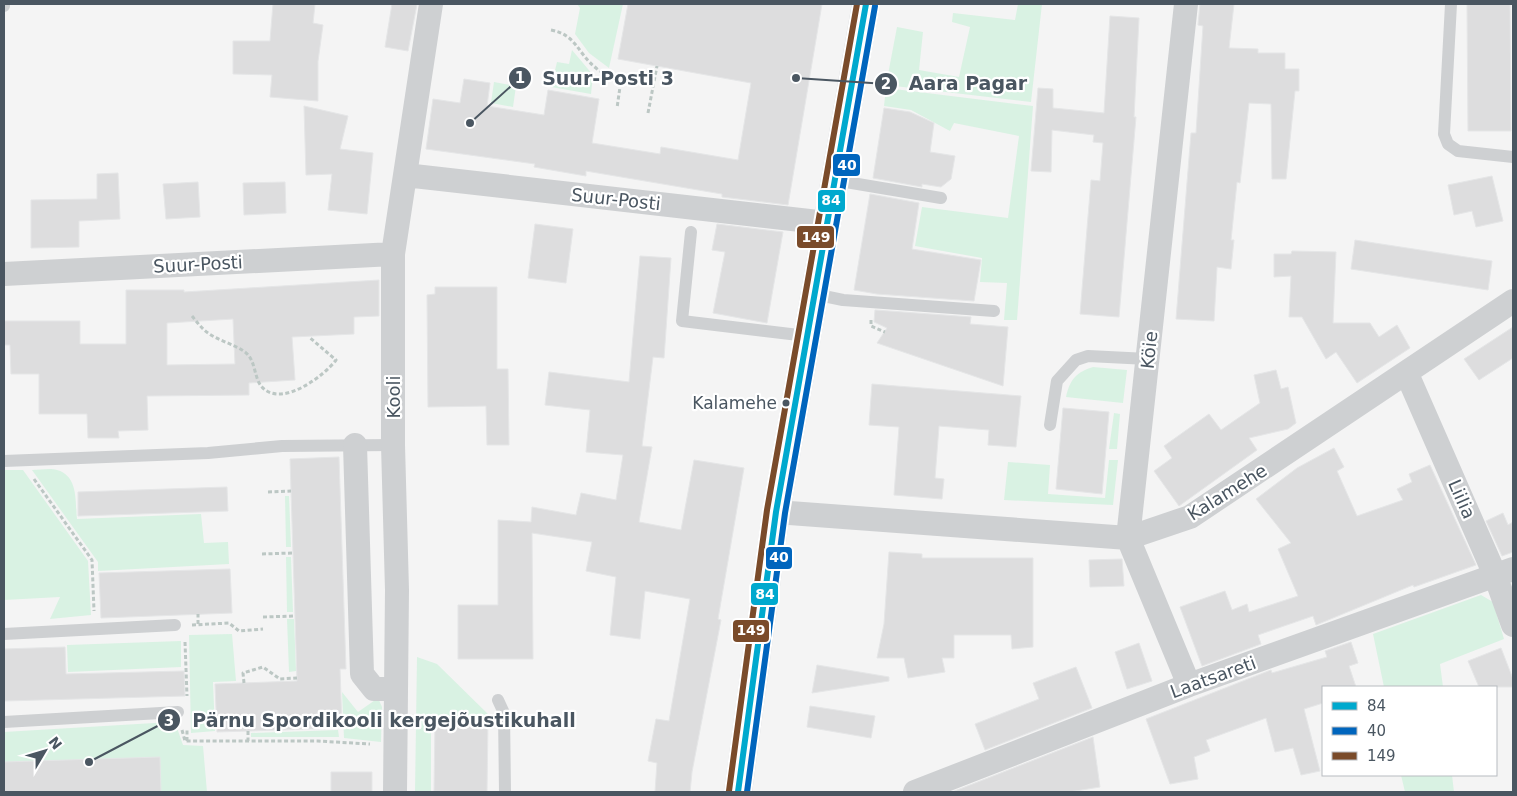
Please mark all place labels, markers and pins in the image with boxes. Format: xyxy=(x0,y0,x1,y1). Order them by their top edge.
callout: Suur-Posti 3 xyxy=(508,61,684,95)
callout: Aara Pagar xyxy=(873,67,1037,101)
place label: Kalamehe xyxy=(692,393,777,413)
marker: Kalamehe xyxy=(781,398,791,408)
callout: Pärnu Spordikooli kergejõustikuhall xyxy=(157,703,585,737)

